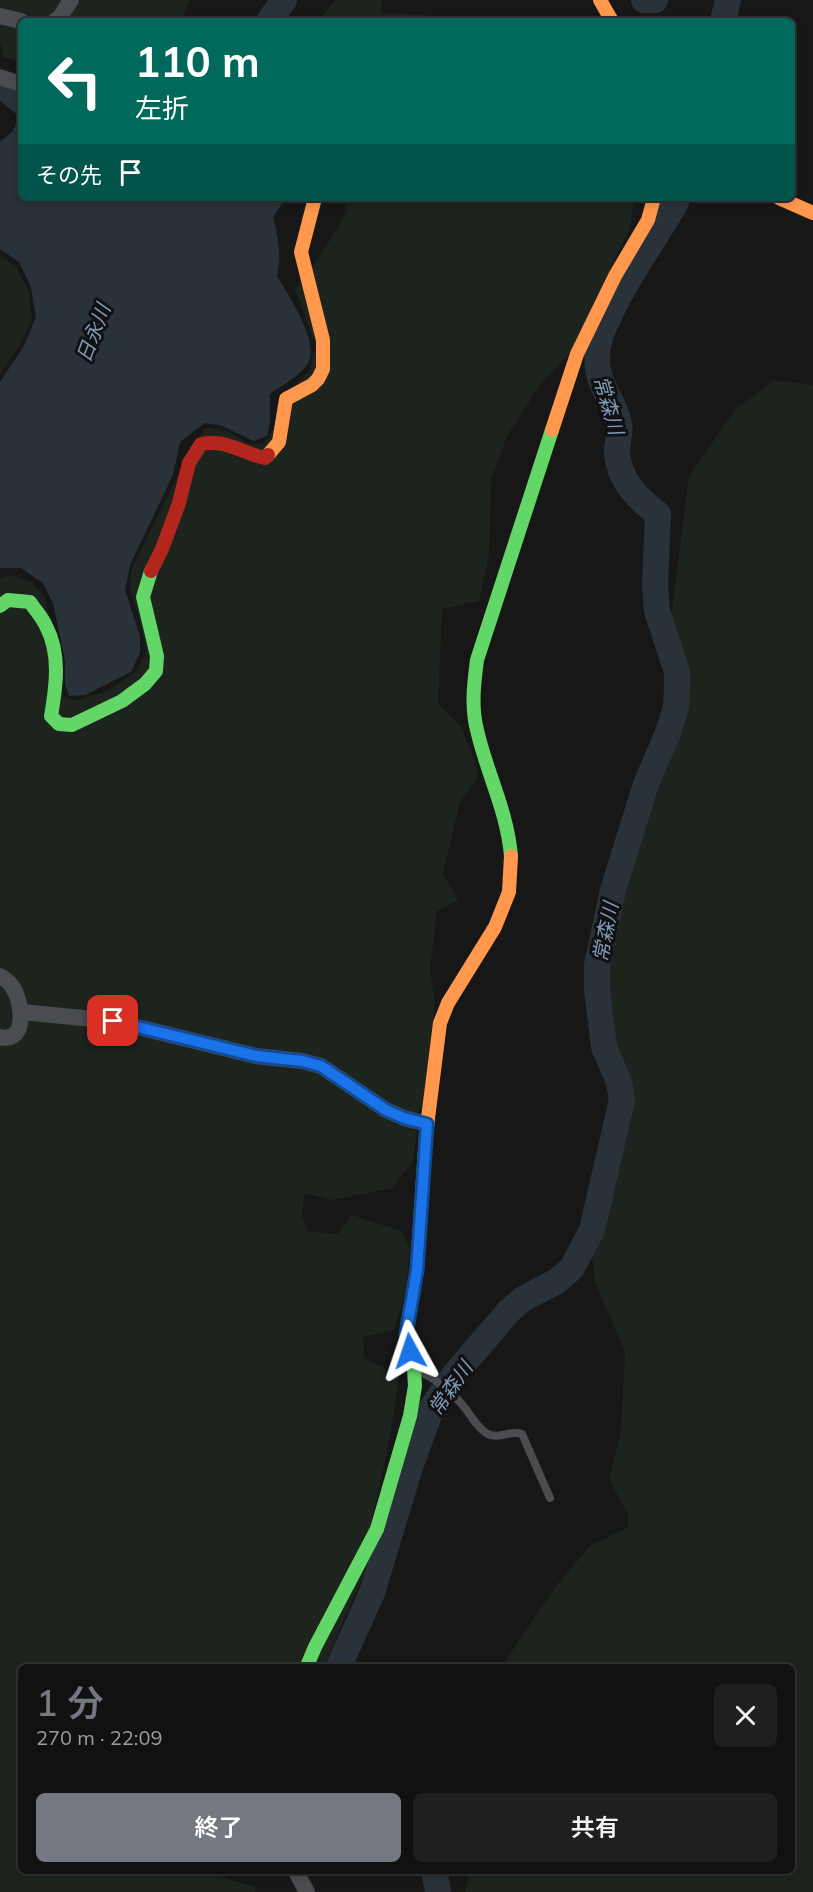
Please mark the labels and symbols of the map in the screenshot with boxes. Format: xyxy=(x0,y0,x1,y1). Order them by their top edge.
water label: 日永川 xyxy=(71,299,116,365)
water label: 常森川 xyxy=(589,373,630,439)
water label: 常森川 xyxy=(587,898,623,964)
pin xyxy=(87,995,138,1046)
position arrow xyxy=(378,1319,442,1383)
water label: 常森川 xyxy=(423,1355,479,1420)

